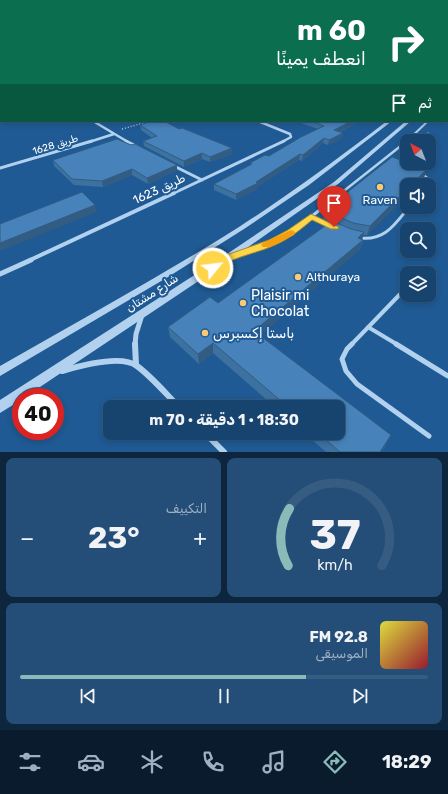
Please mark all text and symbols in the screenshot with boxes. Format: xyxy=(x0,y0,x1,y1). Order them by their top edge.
text: 60 m xyxy=(297,14,366,47)
icon: right xyxy=(380,16,432,68)
text: انعطف يمينًا xyxy=(276,48,366,70)
icon: arrive xyxy=(388,92,410,114)
text: ثم xyxy=(418,94,432,112)
street label: طريق 1628 xyxy=(31,132,80,158)
north arrow xyxy=(400,134,436,170)
map controls xyxy=(400,134,436,302)
street label: طريق 1623 xyxy=(131,171,188,208)
button: sound xyxy=(400,178,436,214)
marker: Raven xyxy=(375,182,385,192)
pin xyxy=(317,186,351,227)
icon: arrive xyxy=(323,192,345,214)
place label: Raven xyxy=(363,193,397,207)
button: search xyxy=(400,222,436,258)
position arrow xyxy=(192,247,234,289)
button: layers xyxy=(400,266,436,302)
place label: Althuraya xyxy=(306,270,360,284)
street label: شارع مشتان xyxy=(123,271,182,317)
marker: Althuraya xyxy=(293,272,303,282)
place label: Plaisir mi Chocolat xyxy=(251,287,310,320)
marker: Plaisir mi Chocolat xyxy=(238,298,248,308)
place label: باستا إكسبرس xyxy=(213,325,294,342)
marker: باستا إكسبرس xyxy=(200,328,210,338)
speed limit sign: 40 xyxy=(12,388,64,440)
text: 18:30 · 1 دقيقة · 70 m xyxy=(149,411,299,429)
text: التكييف xyxy=(166,501,207,516)
text: 37 xyxy=(309,509,360,558)
text: 23° xyxy=(88,520,140,556)
text: − xyxy=(20,525,34,552)
text: + xyxy=(193,525,207,552)
text: km/h xyxy=(317,556,352,573)
text: 92.8 FM xyxy=(309,628,368,646)
text: الموسيقى xyxy=(316,646,368,661)
icon: previous xyxy=(77,685,99,707)
icon: pause xyxy=(213,685,235,707)
icon: next xyxy=(349,685,371,707)
icon: filters xyxy=(16,748,44,776)
icon: car xyxy=(77,748,105,776)
icon: climate xyxy=(138,748,166,776)
icon: phone xyxy=(199,748,227,776)
icon: music xyxy=(260,748,288,776)
icon: directions xyxy=(321,748,349,776)
text: 18:29 xyxy=(382,751,432,773)

